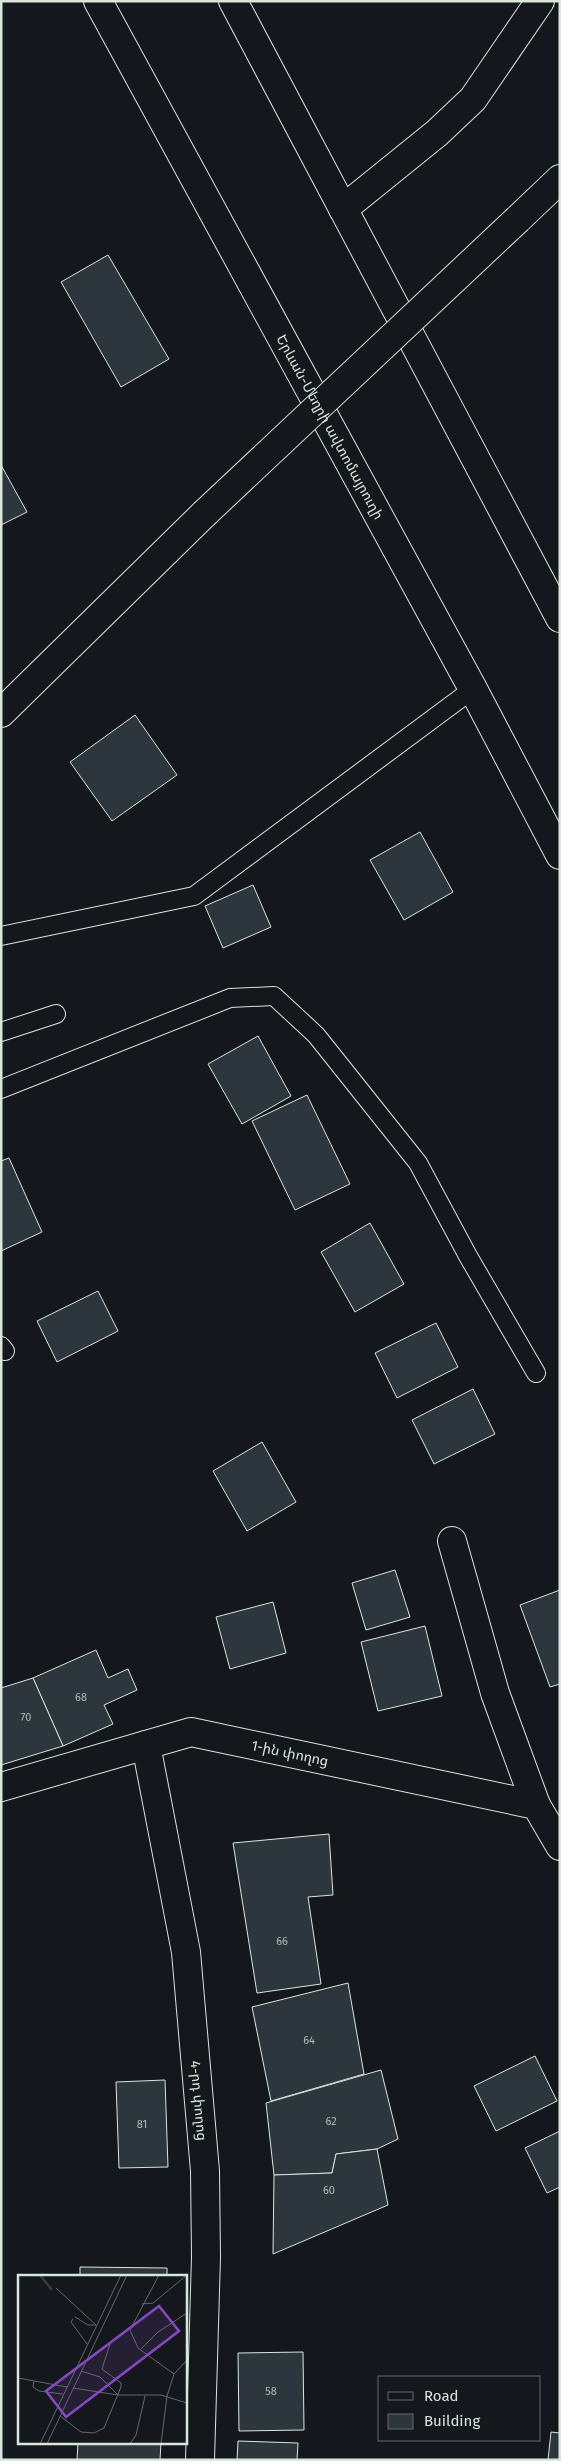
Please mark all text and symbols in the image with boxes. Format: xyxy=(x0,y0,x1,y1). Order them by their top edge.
street label: Երևան-Մեղրի ավտոմայրուղի xyxy=(272,332,387,522)
house number: 68 xyxy=(75,1691,87,1704)
house number: 70 xyxy=(21,1711,31,1724)
street label: 1-ին փողոց xyxy=(250,1737,330,1770)
house number: 66 xyxy=(276,1935,288,1948)
house number: 64 xyxy=(303,2034,315,2047)
street label: 4-րդ փողոց xyxy=(186,2060,210,2141)
house number: 62 xyxy=(325,2115,337,2128)
house number: 81 xyxy=(137,2118,147,2131)
house number: 60 xyxy=(323,2184,335,2197)
inset map xyxy=(18,2275,186,2444)
legend xyxy=(378,2376,541,2441)
house number: 58 xyxy=(265,2385,277,2398)
text: Road xyxy=(424,2387,459,2405)
text: Building xyxy=(424,2412,480,2430)

